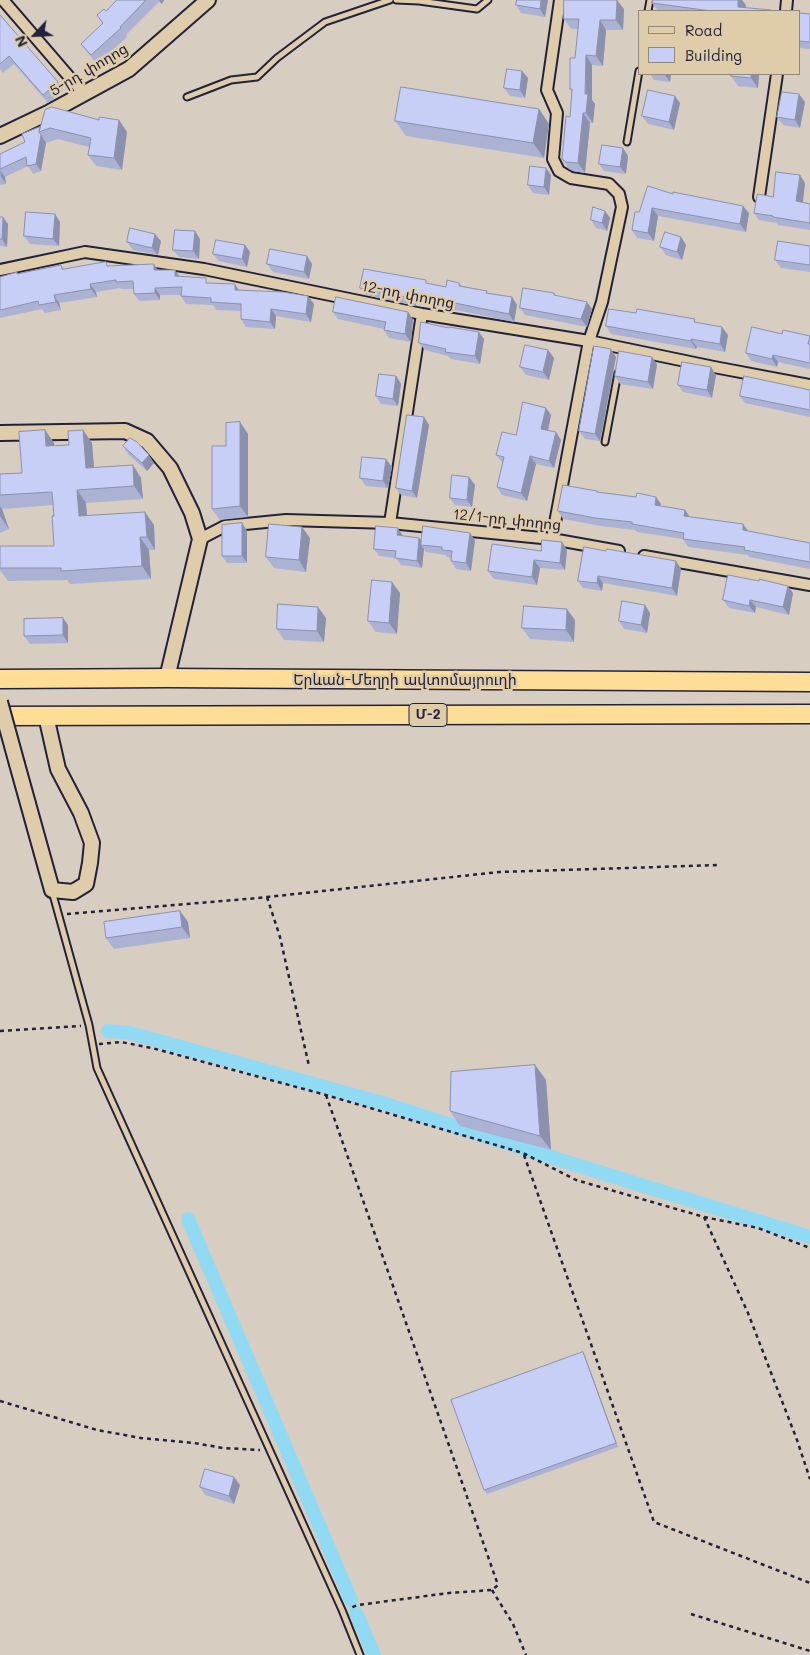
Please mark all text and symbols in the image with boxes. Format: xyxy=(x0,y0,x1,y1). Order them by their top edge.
north arrow xyxy=(10,10,60,60)
legend xyxy=(638,10,800,75)
text: Road xyxy=(685,20,722,40)
text: N xyxy=(10,33,32,50)
street label: 5-րդ փողոց xyxy=(47,40,131,100)
text: Building xyxy=(685,45,742,65)
street label: 12-րդ փողոց xyxy=(360,277,456,313)
street label: 12/1-րդ փողոց xyxy=(452,505,562,535)
street label: Երևան-Մեղրի ավտոմայրուղի xyxy=(293,671,517,689)
road number: Մ-2 xyxy=(409,704,447,726)

